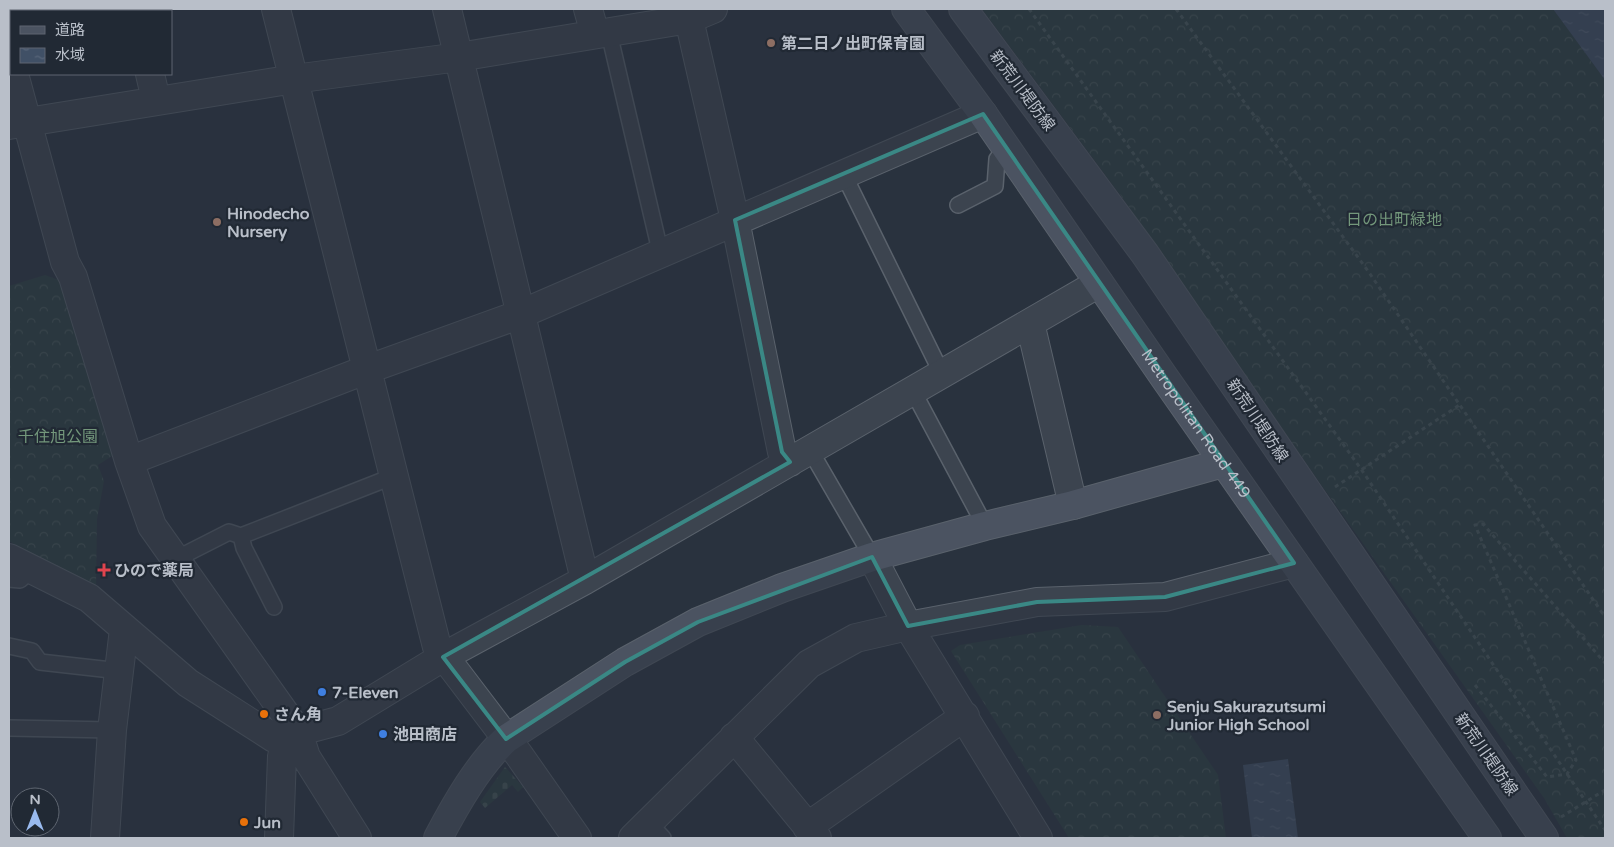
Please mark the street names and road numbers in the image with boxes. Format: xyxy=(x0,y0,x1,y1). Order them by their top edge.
street label: 新荒川堤防線 xyxy=(985,46,1059,135)
street label: Metropolitan Road 449 xyxy=(1137,345,1255,502)
street label: 新荒川堤防線 xyxy=(1222,375,1292,466)
street label: 新荒川堤防線 xyxy=(1450,710,1522,800)

